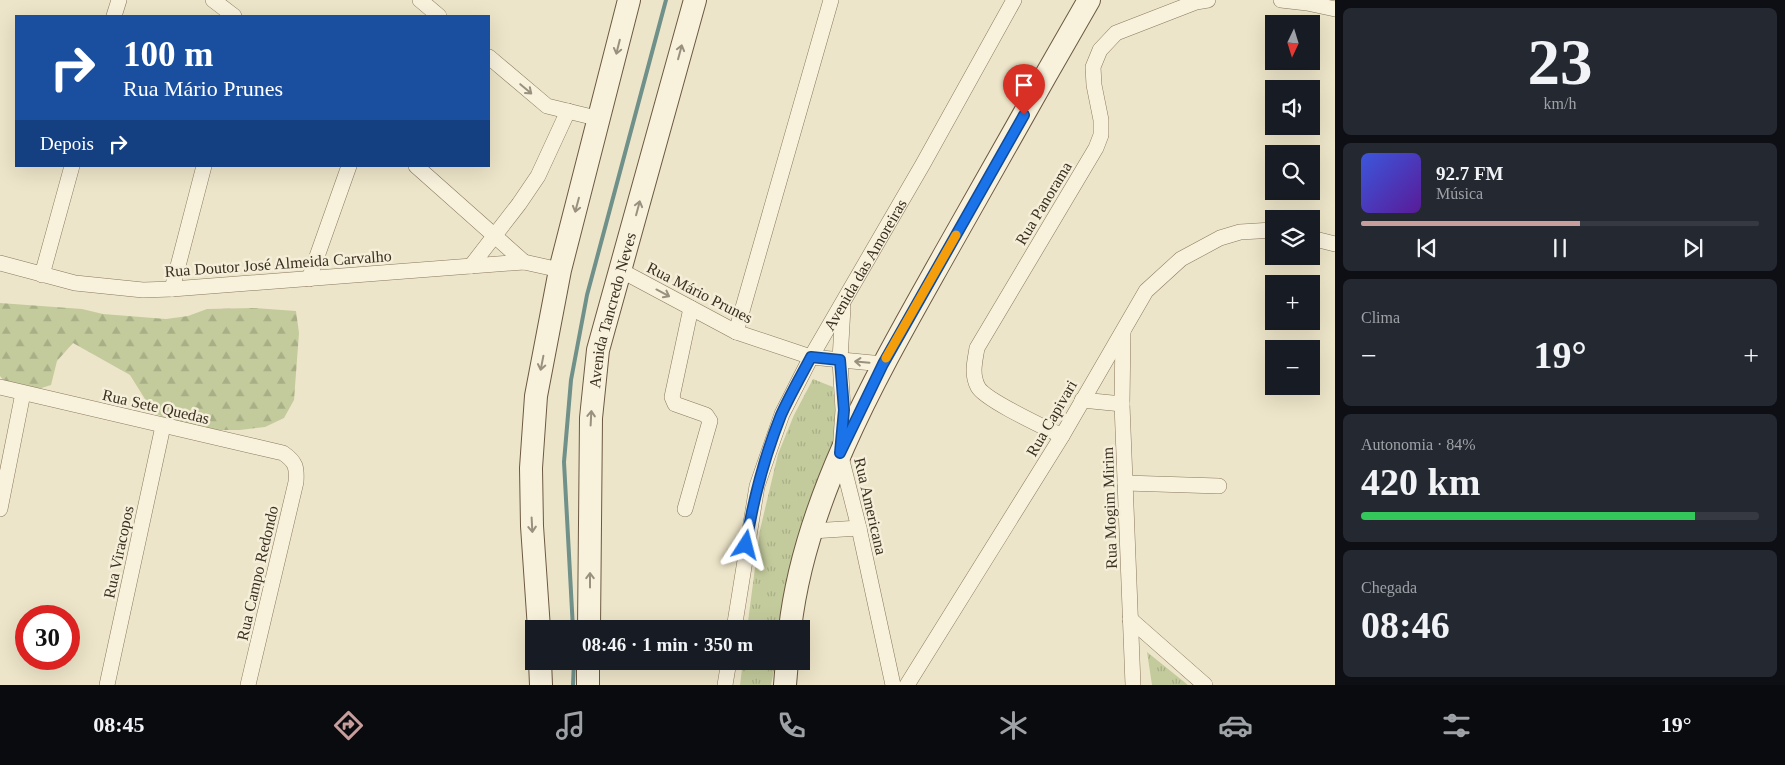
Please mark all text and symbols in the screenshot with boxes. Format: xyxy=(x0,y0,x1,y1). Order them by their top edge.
north arrow xyxy=(1265,15,1320,70)
map controls xyxy=(1265,15,1320,395)
text: 23 xyxy=(1528,26,1593,98)
icon: right xyxy=(40,35,105,100)
text: 100 m xyxy=(123,35,213,74)
one-way arrow xyxy=(613,39,622,55)
one-way arrow xyxy=(676,44,686,60)
pin xyxy=(1003,64,1045,115)
icon: arrive xyxy=(1010,71,1038,99)
text: Rua Mário Prunes xyxy=(123,76,283,101)
button: sound xyxy=(1265,80,1320,135)
one-way arrow xyxy=(520,83,533,94)
text: km/h xyxy=(1544,95,1576,112)
icon: right xyxy=(104,130,132,158)
text: Depois xyxy=(40,133,94,154)
button: search xyxy=(1265,145,1320,200)
street label: Rua Panorama xyxy=(1012,159,1075,248)
text: 92.7 FM xyxy=(1436,163,1504,184)
text: Música xyxy=(1436,185,1483,202)
one-way arrow xyxy=(572,196,581,212)
street label: Avenida das Amoreiras xyxy=(820,196,910,333)
one-way arrow xyxy=(634,201,643,217)
button: layers xyxy=(1265,210,1320,265)
street label: Avenida Tancredo Neves xyxy=(586,231,639,389)
icon: previous xyxy=(1413,234,1441,262)
icon: pause xyxy=(1546,234,1574,262)
icon: next xyxy=(1679,234,1707,262)
street label: Rua Doutor José Almeida Carvalho xyxy=(164,247,392,280)
street label: Rua Mário Prunes xyxy=(644,258,756,326)
button: + xyxy=(1265,275,1320,330)
one-way arrow xyxy=(655,289,670,298)
text: Clima xyxy=(1361,309,1400,326)
text: 19° xyxy=(1533,334,1587,376)
button: − xyxy=(1265,340,1320,395)
text: − xyxy=(1361,340,1377,371)
text: + xyxy=(1743,340,1759,371)
one-way arrow xyxy=(536,355,546,371)
one-way arrow xyxy=(854,357,870,366)
street label: Rua Capivari xyxy=(1023,377,1081,460)
street label: Rua Sete Quedas xyxy=(101,386,211,427)
one-way arrow xyxy=(587,410,596,426)
text: Autonomia · 84% xyxy=(1361,436,1476,453)
street label: Rua Mogim Mirim xyxy=(1099,446,1121,569)
street label: Rua Americana xyxy=(851,456,890,556)
text: 420 km xyxy=(1361,461,1480,503)
street label: Rua Viracopos xyxy=(100,504,138,600)
street label: Rua Campo Redondo xyxy=(234,504,282,642)
one-way arrow xyxy=(528,517,537,533)
position arrow xyxy=(719,518,771,570)
one-way arrow xyxy=(585,572,595,588)
text: Chegada xyxy=(1361,579,1417,596)
text: 08:46 xyxy=(1361,604,1450,646)
speed limit sign: 30 xyxy=(15,605,80,670)
text: 08:46 · 1 min · 350 m xyxy=(582,634,753,655)
icon: directions xyxy=(331,708,366,743)
icon: music xyxy=(553,708,588,743)
icon: phone xyxy=(774,708,809,743)
icon: climate xyxy=(996,708,1031,743)
icon: car xyxy=(1218,708,1253,743)
icon: filters xyxy=(1439,708,1474,743)
text: 08:45 xyxy=(93,712,145,737)
text: 19° xyxy=(1661,712,1692,737)

